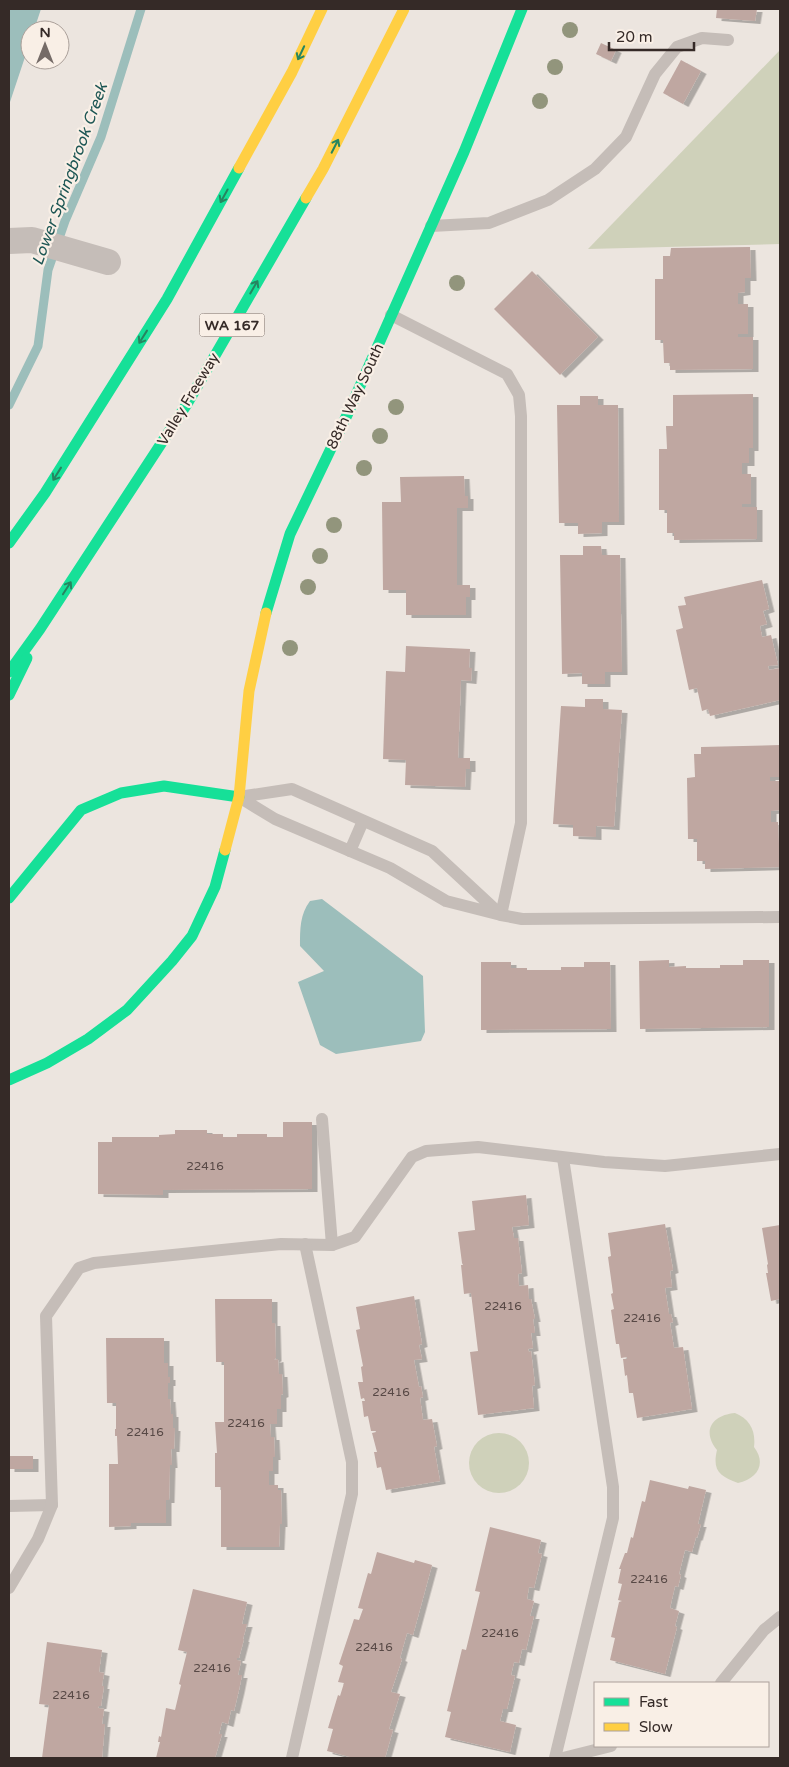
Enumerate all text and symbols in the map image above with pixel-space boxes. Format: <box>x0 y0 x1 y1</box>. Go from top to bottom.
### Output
north arrow <box>20 20 70 70</box>
scale bar <box>609 20 694 52</box>
text: N <box>39 24 51 41</box>
text: 20 m <box>616 28 653 46</box>
one-way arrow <box>296 45 306 60</box>
water label: Lower Springbrook Creek <box>28 79 113 268</box>
one-way arrow <box>330 138 340 153</box>
one-way arrow <box>219 188 229 203</box>
one-way arrow <box>250 280 260 294</box>
road number: WA 167 <box>200 314 264 336</box>
one-way arrow <box>138 329 148 343</box>
street label: 88th Way South <box>323 340 387 452</box>
street label: Valley Freeway <box>153 349 223 449</box>
one-way arrow <box>51 467 61 481</box>
one-way arrow <box>62 582 72 596</box>
house number: 22416 <box>186 1159 224 1173</box>
house number: 22416 <box>484 1299 522 1313</box>
house number: 22416 <box>623 1311 661 1325</box>
house number: 22416 <box>372 1385 410 1399</box>
house number: 22416 <box>227 1416 265 1430</box>
house number: 22416 <box>126 1425 164 1439</box>
house number: 22416 <box>630 1572 668 1586</box>
house number: 22416 <box>481 1626 519 1640</box>
house number: 22416 <box>355 1640 393 1654</box>
house number: 22416 <box>193 1661 231 1675</box>
legend <box>594 1682 769 1747</box>
house number: 22416 <box>52 1688 90 1702</box>
text: Fast <box>639 1693 669 1711</box>
text: Slow <box>639 1718 673 1736</box>

